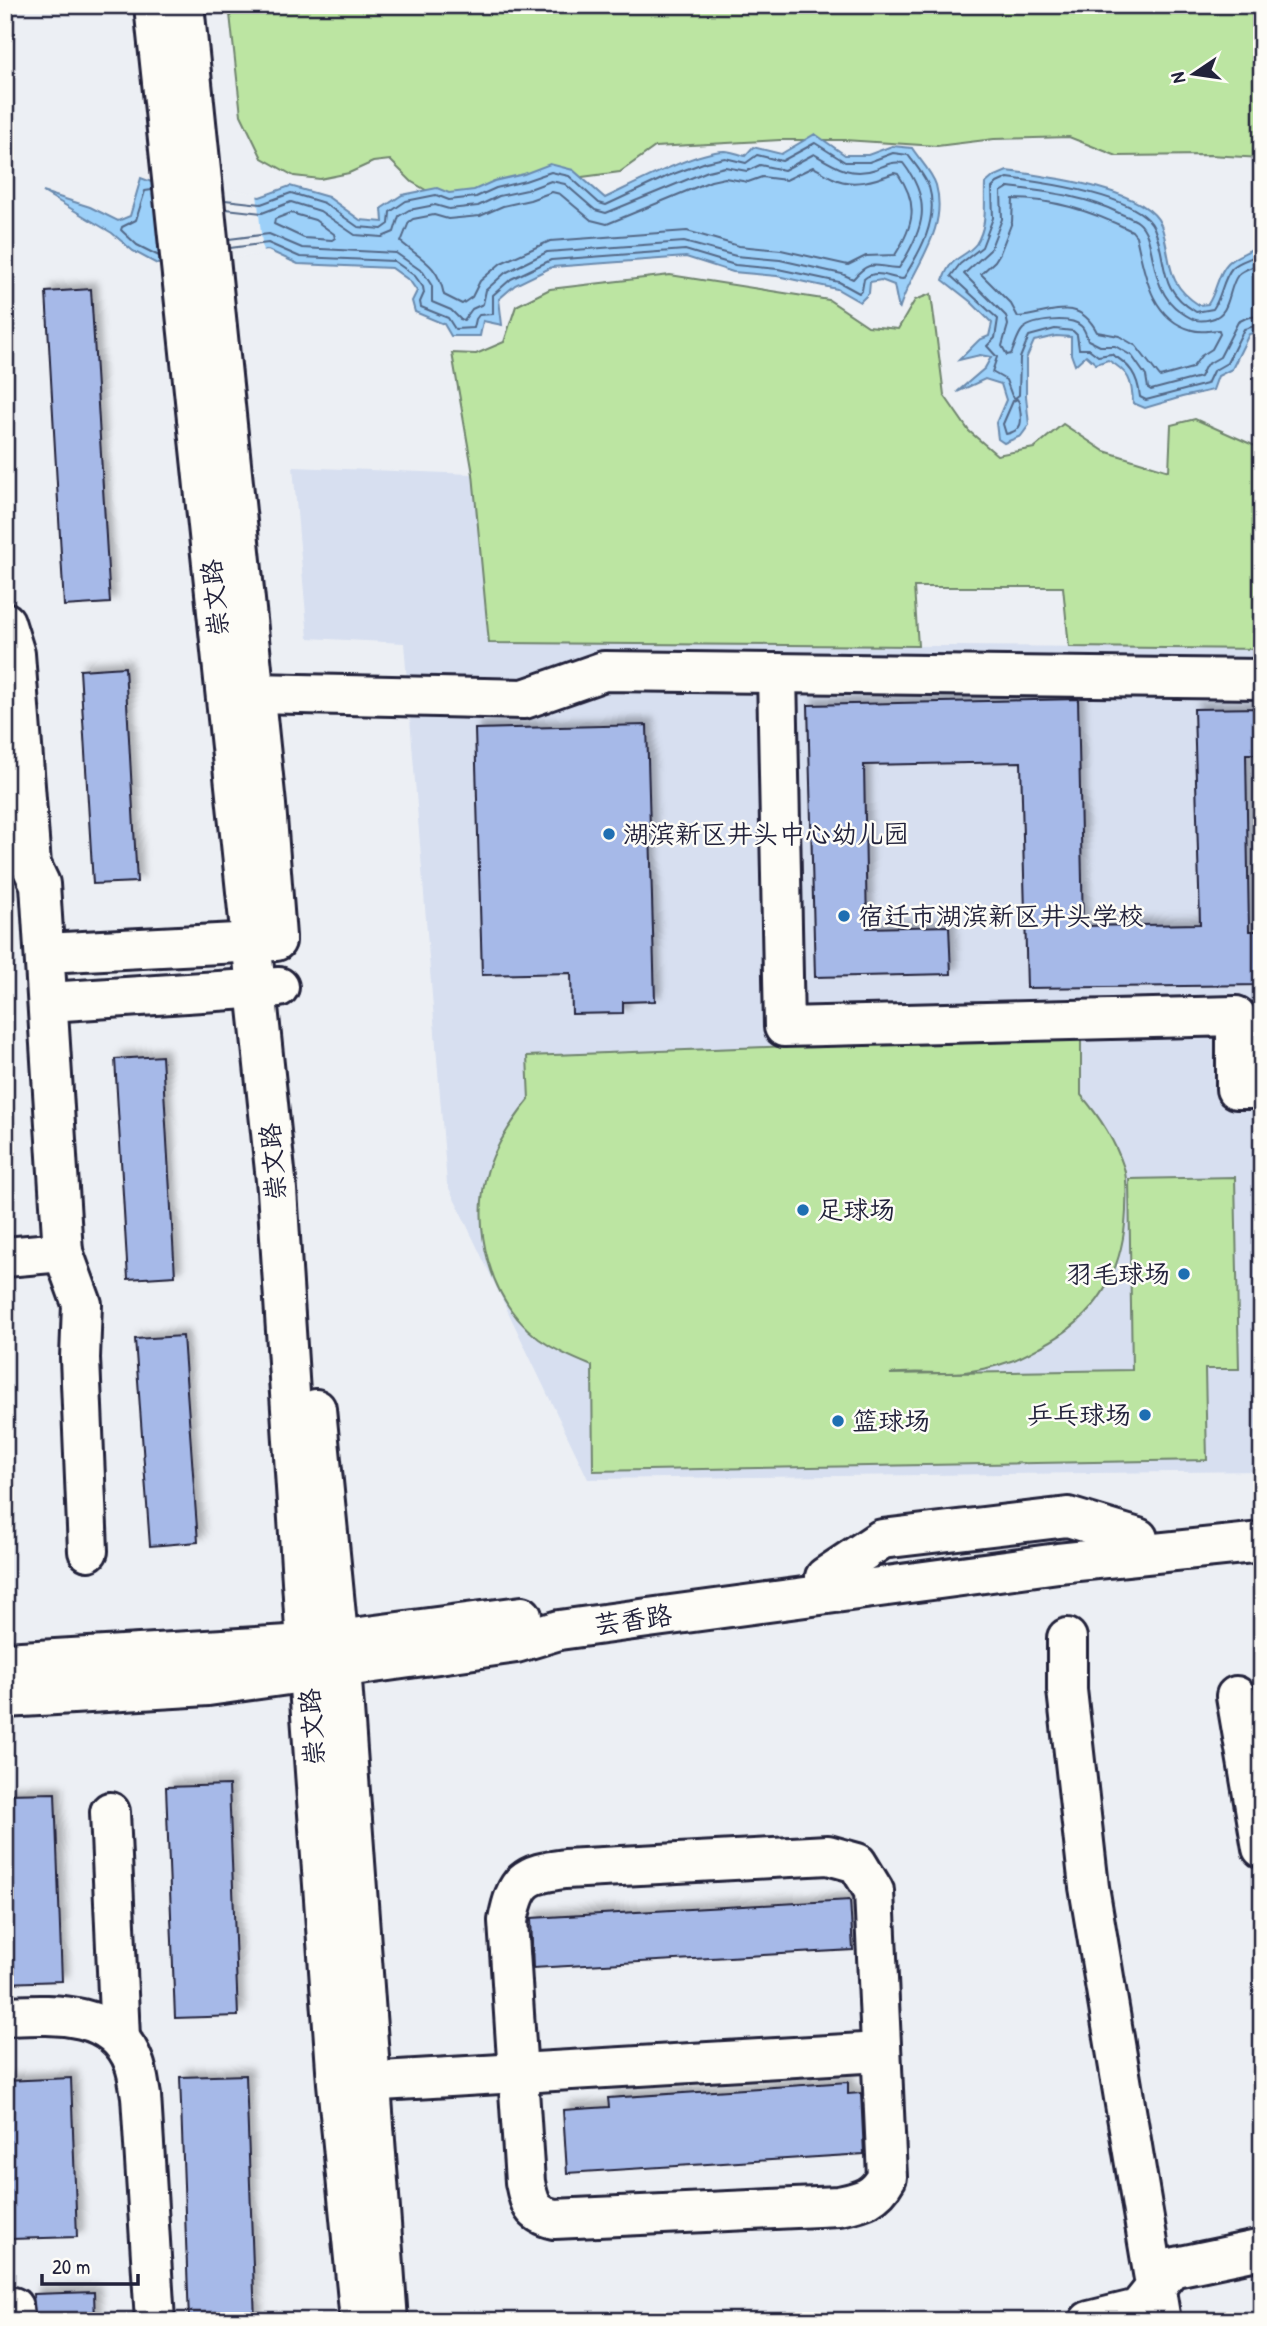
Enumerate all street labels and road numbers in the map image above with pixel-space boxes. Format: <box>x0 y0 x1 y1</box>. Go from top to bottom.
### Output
street label: 崇文路 <box>193 557 236 639</box>
street label: 崇文路 <box>252 1122 293 1202</box>
street label: 芸香路 <box>592 1597 674 1642</box>
street label: 崇文路 <box>291 1687 332 1767</box>

